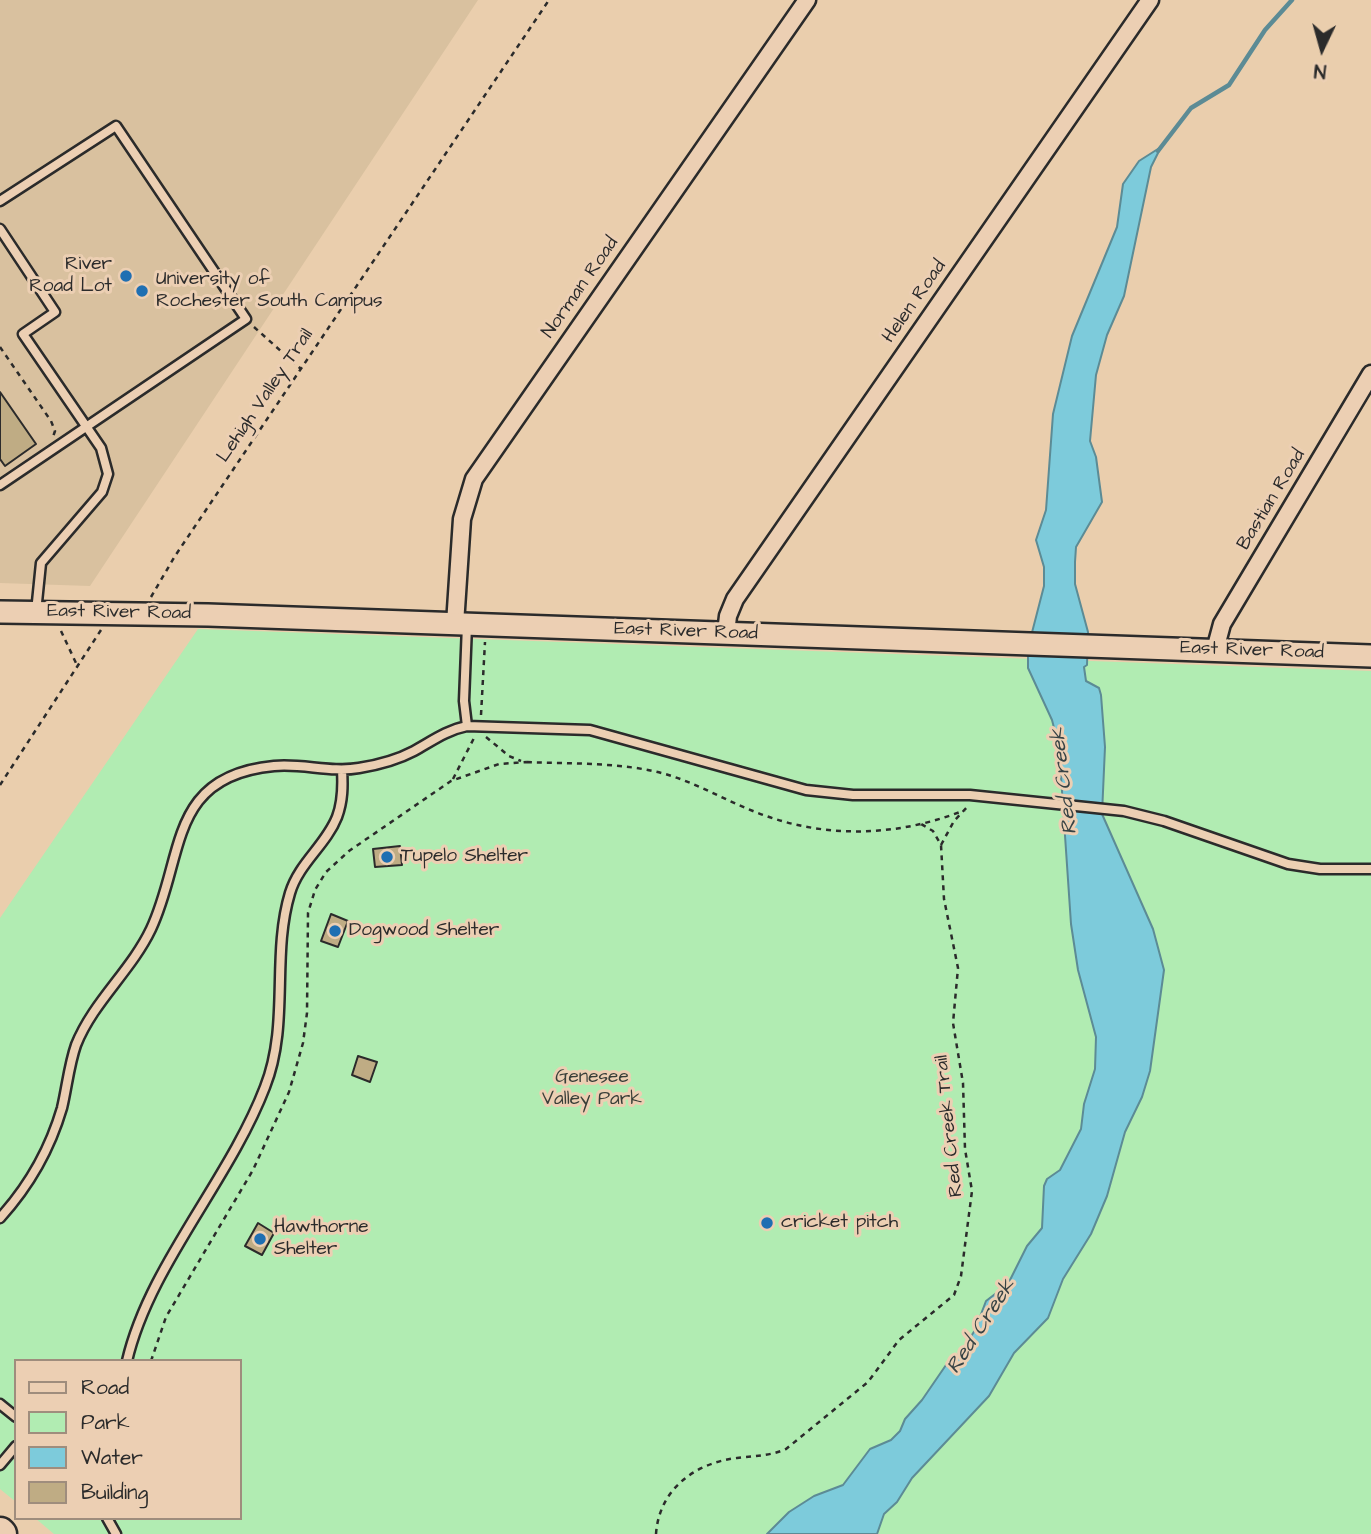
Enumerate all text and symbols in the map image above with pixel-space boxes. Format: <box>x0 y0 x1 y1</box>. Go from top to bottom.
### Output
north arrow <box>1287 14 1357 84</box>
text: N <box>1313 56 1327 84</box>
street label: Norman Road <box>538 233 624 343</box>
place label: River Road Lot <box>29 254 112 298</box>
street label: Helen Road <box>878 256 952 348</box>
marker: River Road Lot <box>118 268 134 284</box>
place label: University of Rochester South Campus <box>156 269 382 313</box>
marker: University of Rochester South Campus <box>134 283 150 299</box>
street label: Lehigh Valley Trail <box>213 325 319 467</box>
street label: Bastian Road <box>1233 445 1311 555</box>
street label: East River Road <box>47 600 191 626</box>
street label: East River Road <box>614 618 758 646</box>
street label: East River Road <box>1180 637 1324 665</box>
water label: Red Creek <box>1046 726 1084 836</box>
place label: Tupelo Shelter <box>401 846 528 868</box>
marker: Tupelo Shelter <box>379 849 395 865</box>
place label: Dogwood Shelter <box>349 920 499 942</box>
marker: Dogwood Shelter <box>327 923 343 939</box>
street label: Red Creek Trail <box>931 1054 969 1198</box>
park label: Genesee Valley Park <box>542 1067 642 1111</box>
place label: cricket pitch <box>781 1212 898 1234</box>
marker: cricket pitch <box>759 1215 775 1231</box>
place label: Hawthorne Shelter <box>274 1217 369 1261</box>
marker: Hawthorne Shelter <box>252 1231 268 1247</box>
water label: Red Creek <box>942 1275 1022 1379</box>
legend <box>14 1359 242 1520</box>
text: Road <box>81 1373 129 1402</box>
text: Park <box>81 1408 130 1437</box>
text: Water <box>81 1443 143 1472</box>
text: Building <box>81 1478 148 1507</box>

